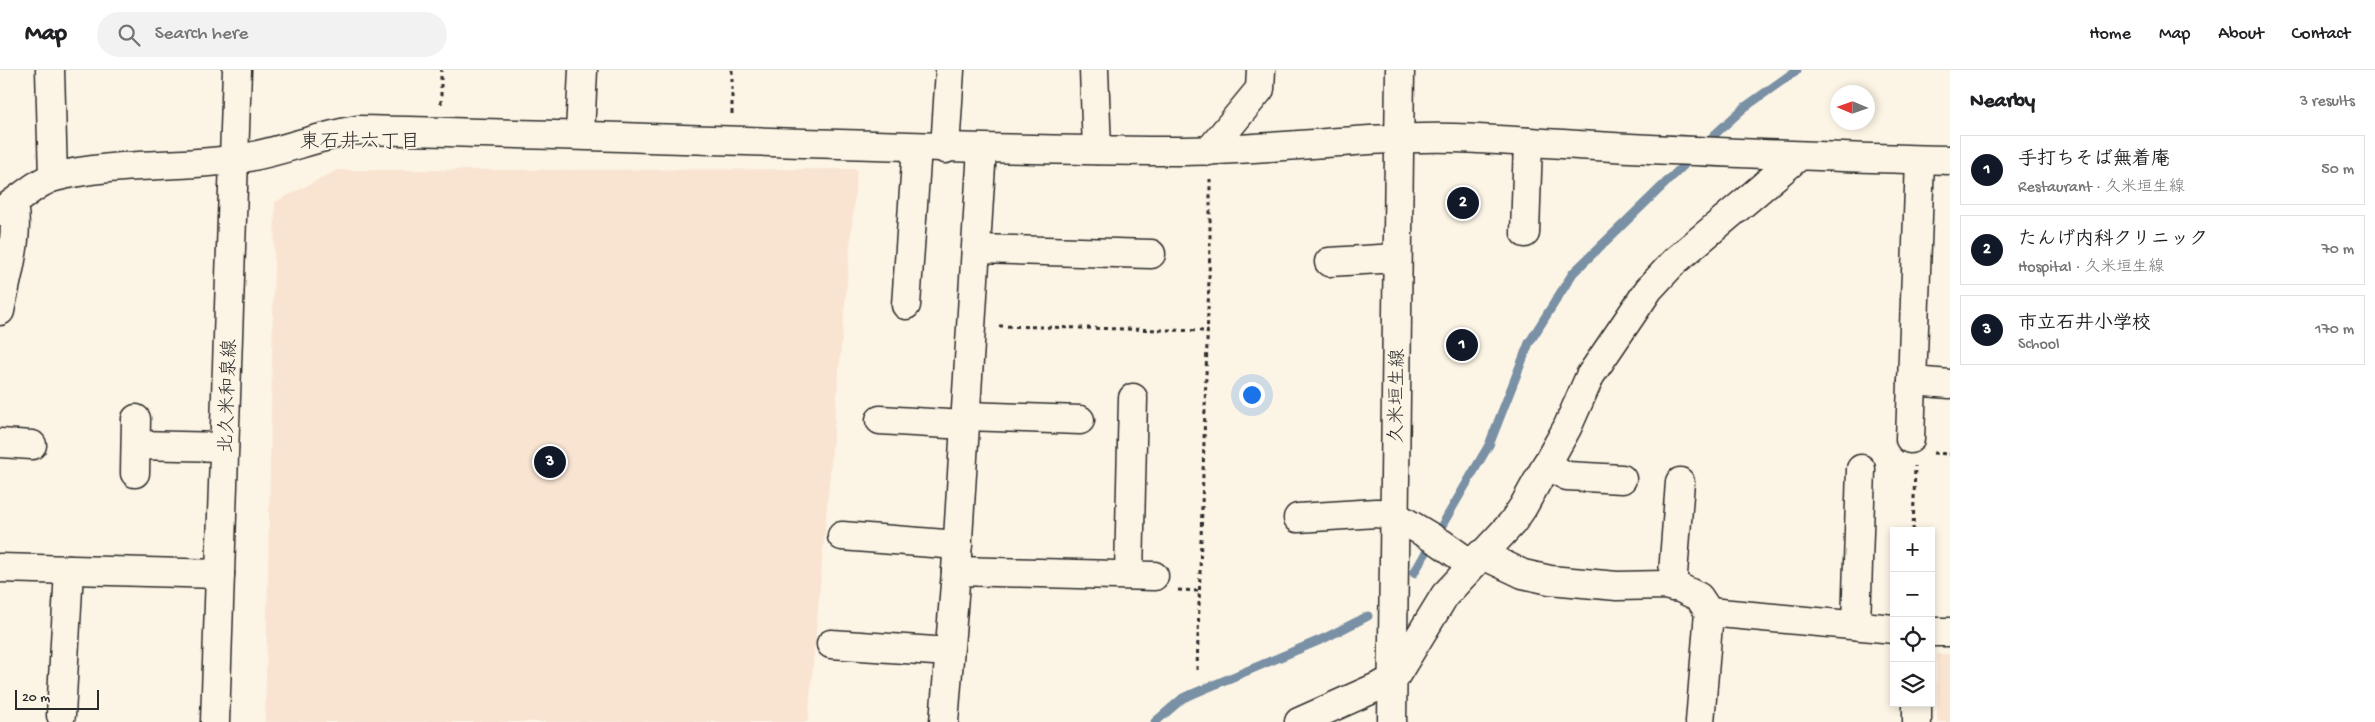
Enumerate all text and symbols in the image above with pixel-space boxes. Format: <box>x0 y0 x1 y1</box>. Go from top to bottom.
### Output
search box <box>97 12 447 57</box>
text: Map <box>25 20 67 49</box>
icon: search <box>115 21 143 49</box>
text: Search here <box>155 23 248 46</box>
text: Home <box>2089 24 2131 45</box>
text: Map <box>2159 24 2190 45</box>
text: About <box>2218 24 2264 45</box>
text: Contact <box>2292 24 2350 45</box>
north arrow <box>1830 85 1875 130</box>
text: Nearby <box>1970 90 2035 115</box>
text: 3 results <box>2300 93 2355 112</box>
district label: 東石井六丁目 <box>300 130 420 155</box>
text: 手打ちそば無着庵 <box>2018 149 2170 172</box>
text: 1 <box>1984 161 1990 180</box>
text: 50 m <box>2321 161 2354 180</box>
text: Restaurant · 久米垣生線 <box>2018 179 2185 198</box>
pin: 2 <box>1447 184 1479 222</box>
text: たんげ内科クリニック <box>2018 229 2208 252</box>
text: 2 <box>1983 241 1991 260</box>
text: 70 m <box>2321 241 2354 260</box>
text: Hospital · 久米垣生線 <box>2018 259 2164 278</box>
text: 市立石井小学校 <box>2018 313 2151 336</box>
text: 3 <box>1983 321 1991 340</box>
text: 170 m <box>2315 321 2354 340</box>
pin: 1 <box>1446 326 1478 364</box>
text: School <box>2018 336 2060 355</box>
street label: 北久米和泉線 <box>215 339 243 453</box>
street label: 久米垣生線 <box>1385 348 1411 444</box>
your location <box>1239 382 1265 408</box>
pin: 3 <box>534 443 566 481</box>
map controls <box>1890 527 1935 707</box>
button: + <box>1890 527 1935 572</box>
button: − <box>1890 572 1935 617</box>
button: locate <box>1890 617 1935 662</box>
button: layers <box>1890 662 1935 707</box>
scale bar <box>15 687 99 710</box>
text: 20 m <box>22 690 50 707</box>

